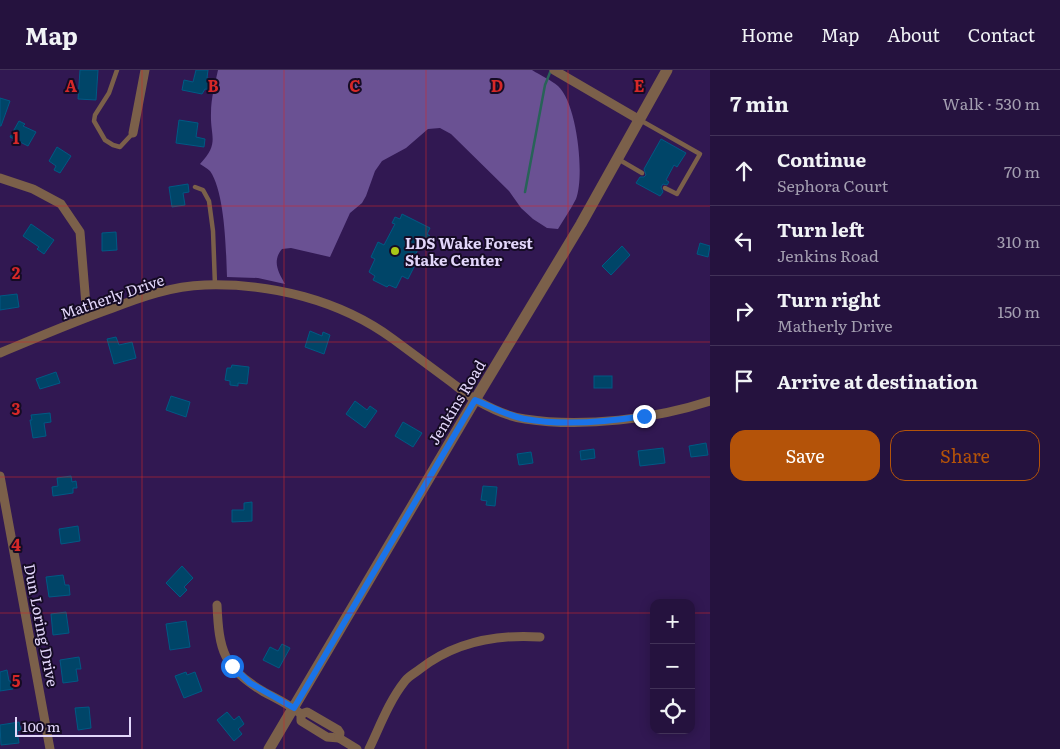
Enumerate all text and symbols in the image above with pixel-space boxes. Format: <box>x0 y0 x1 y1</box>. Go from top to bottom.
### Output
text: Map <box>25 17 78 52</box>
text: Home <box>741 21 793 48</box>
text: Map <box>821 21 859 48</box>
text: About <box>887 21 940 48</box>
text: Contact <box>968 21 1035 48</box>
text: A <box>65 73 77 97</box>
text: B <box>207 73 219 97</box>
text: C <box>349 73 361 97</box>
text: D <box>491 73 503 97</box>
text: E <box>634 73 645 97</box>
text: 7 min <box>730 87 789 118</box>
text: Walk · 530 m <box>943 91 1040 115</box>
text: 1 <box>13 125 20 149</box>
text: Continue <box>777 145 866 173</box>
icon: ahead <box>730 157 758 185</box>
text: 70 m <box>1004 159 1040 183</box>
text: Sephora Court <box>777 173 888 197</box>
text: Turn left <box>777 215 864 243</box>
icon: left <box>730 227 758 255</box>
text: 310 m <box>997 229 1040 253</box>
place label: LDS Wake Forest Stake Center <box>405 231 533 271</box>
text: Jenkins Road <box>777 243 879 267</box>
marker: LDS Wake Forest Stake Center <box>389 245 401 257</box>
text: 2 <box>12 260 21 284</box>
street label: Matherly Drive <box>57 267 167 325</box>
text: Turn right <box>777 285 881 313</box>
icon: right <box>730 297 758 325</box>
text: 150 m <box>997 299 1040 323</box>
text: Matherly Drive <box>777 313 893 337</box>
street label: Jenkins Road <box>422 355 490 449</box>
icon: arrive <box>730 367 758 395</box>
text: Arrive at destination <box>777 367 978 395</box>
text: 3 <box>12 396 21 420</box>
route end <box>633 405 656 428</box>
button: Save <box>730 430 880 481</box>
button: Share <box>890 430 1040 481</box>
text: 4 <box>11 532 21 556</box>
street label: Dun Loring Drive <box>19 562 65 689</box>
map controls <box>650 599 695 734</box>
button: + <box>650 599 695 644</box>
button: − <box>650 644 695 689</box>
route start <box>221 655 244 678</box>
text: 5 <box>12 668 21 692</box>
button: locate <box>650 689 695 734</box>
scale bar <box>15 714 131 737</box>
text: 100 m <box>22 716 60 736</box>

